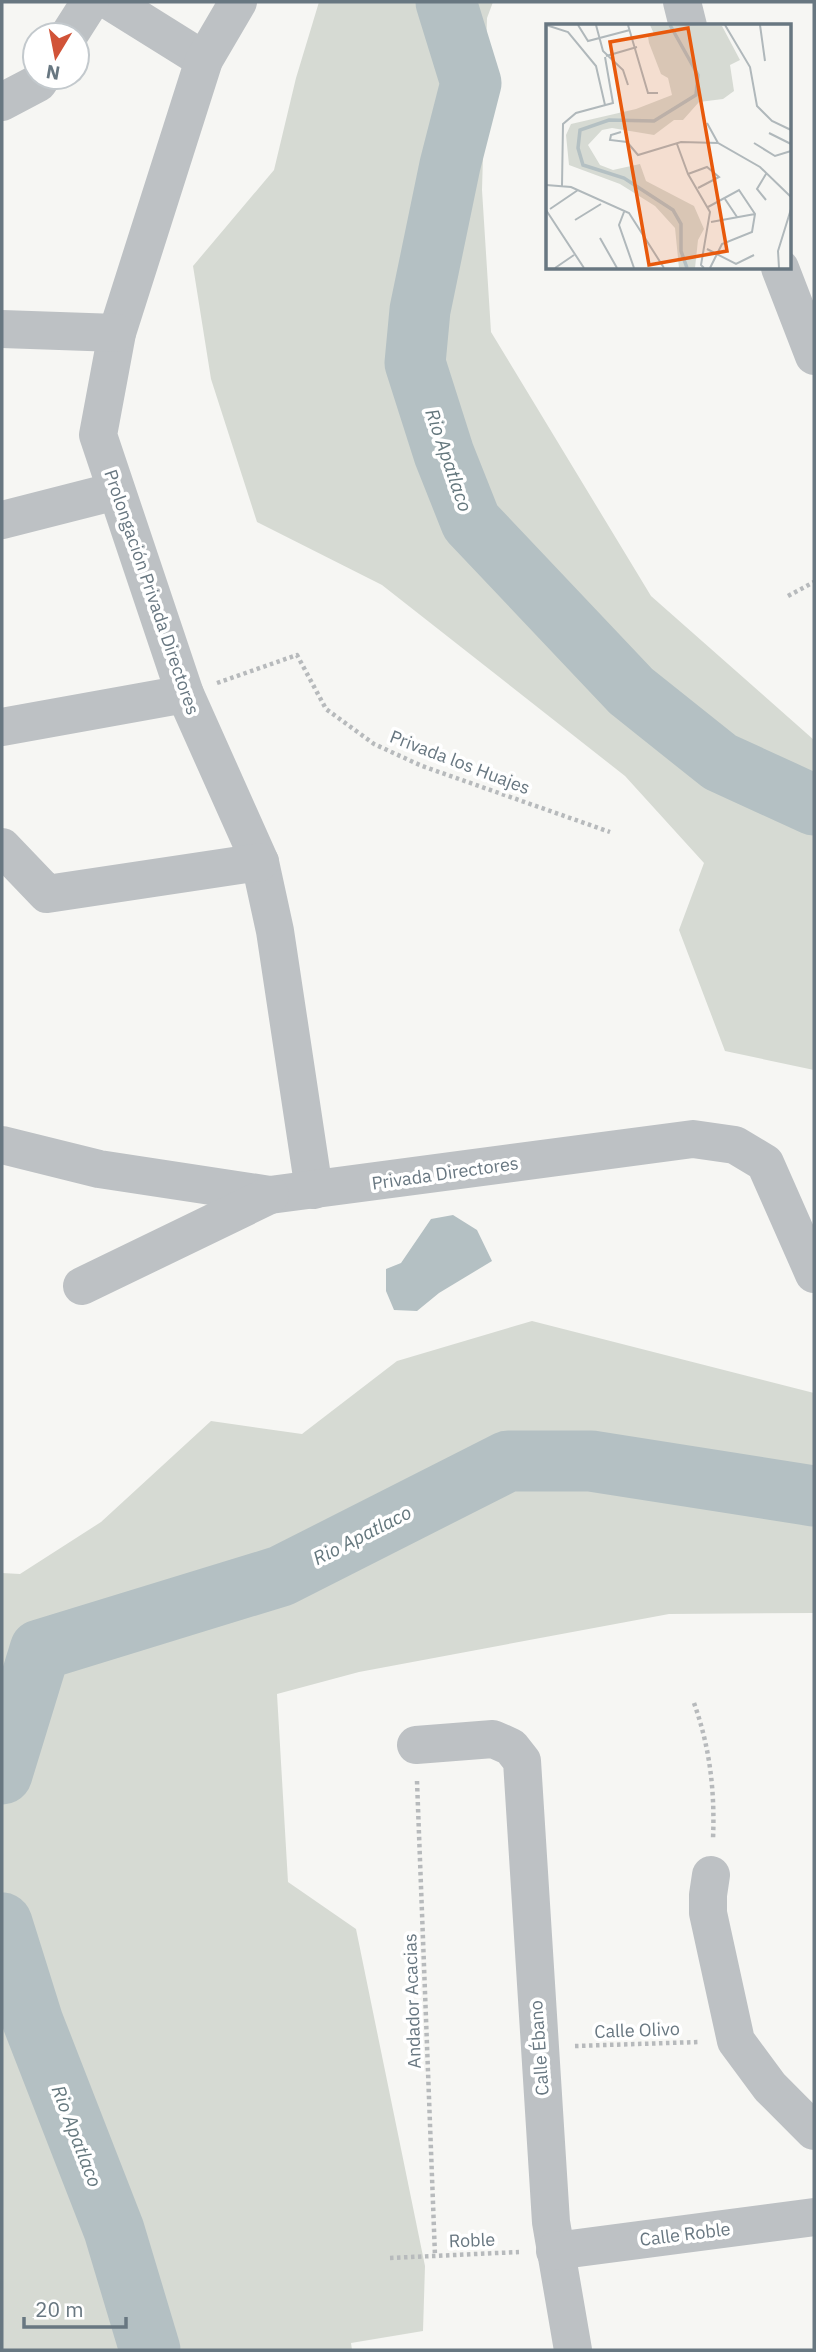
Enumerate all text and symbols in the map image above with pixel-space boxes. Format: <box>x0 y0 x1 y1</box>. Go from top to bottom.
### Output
north arrow <box>21 21 91 91</box>
inset map <box>546 24 792 270</box>
text: N <box>44 60 62 86</box>
water label: Rio Apatlaco <box>420 405 478 515</box>
street label: Prolongación Privada Directores <box>99 466 205 718</box>
street label: Privada los Huajes <box>387 725 533 799</box>
street label: Privada Directores <box>370 1151 520 1195</box>
water label: Rio Apatlaco <box>309 1500 415 1570</box>
street label: Andador Acacias <box>398 1933 426 2069</box>
street label: Calle Ébano <box>524 2000 554 2096</box>
street label: Calle Olivo <box>594 2017 680 2043</box>
water label: Rio Apatlaco <box>47 2082 107 2190</box>
street label: Calle Roble <box>638 2217 732 2251</box>
street label: Roble <box>448 2228 496 2252</box>
scale bar <box>24 2286 126 2330</box>
text: 20 m <box>35 2295 84 2323</box>

